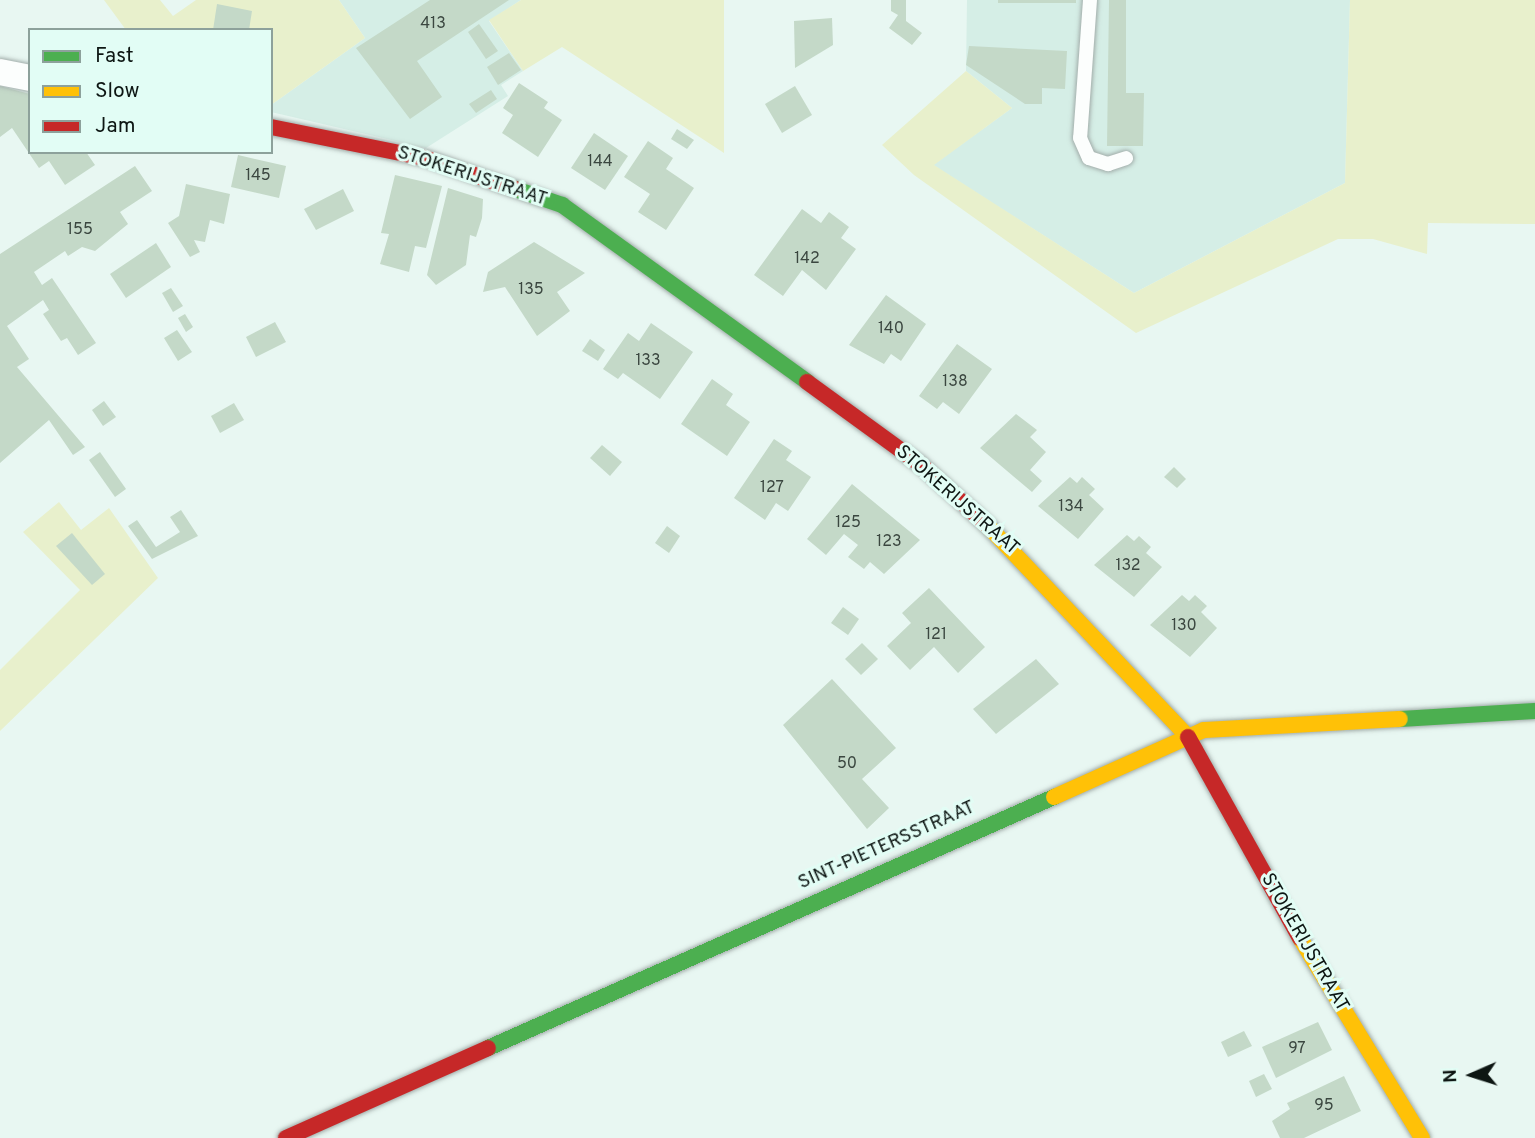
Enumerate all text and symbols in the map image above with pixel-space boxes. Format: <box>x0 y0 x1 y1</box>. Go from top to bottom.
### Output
house number: 413 <box>420 14 446 34</box>
legend <box>28 28 273 154</box>
text: Fast <box>95 43 134 70</box>
text: Slow <box>95 78 140 105</box>
text: Jam <box>95 113 136 140</box>
street label: STOKERIJSTRAAT <box>394 142 550 212</box>
house number: 144 <box>587 152 613 172</box>
house number: 145 <box>245 166 271 186</box>
house number: 155 <box>67 220 93 240</box>
house number: 142 <box>794 249 820 269</box>
house number: 135 <box>518 280 544 300</box>
house number: 140 <box>878 319 904 339</box>
house number: 133 <box>635 351 661 371</box>
house number: 138 <box>942 372 968 392</box>
street label: STOKERIJSTRAAT <box>891 441 1023 561</box>
house number: 127 <box>760 478 784 498</box>
house number: 134 <box>1058 497 1084 517</box>
house number: 125 <box>835 513 861 533</box>
house number: 123 <box>876 532 902 552</box>
house number: 132 <box>1115 556 1141 576</box>
house number: 130 <box>1171 616 1197 636</box>
house number: 121 <box>925 625 947 645</box>
house number: 50 <box>837 754 857 774</box>
street label: SINT-PIETERSSTRAAT <box>795 797 979 895</box>
street label: STOKERIJSTRAAT <box>1255 870 1353 1016</box>
house number: 97 <box>1288 1039 1306 1059</box>
north arrow <box>1437 1040 1507 1110</box>
text: N <box>1439 1069 1463 1084</box>
house number: 95 <box>1314 1096 1334 1116</box>

